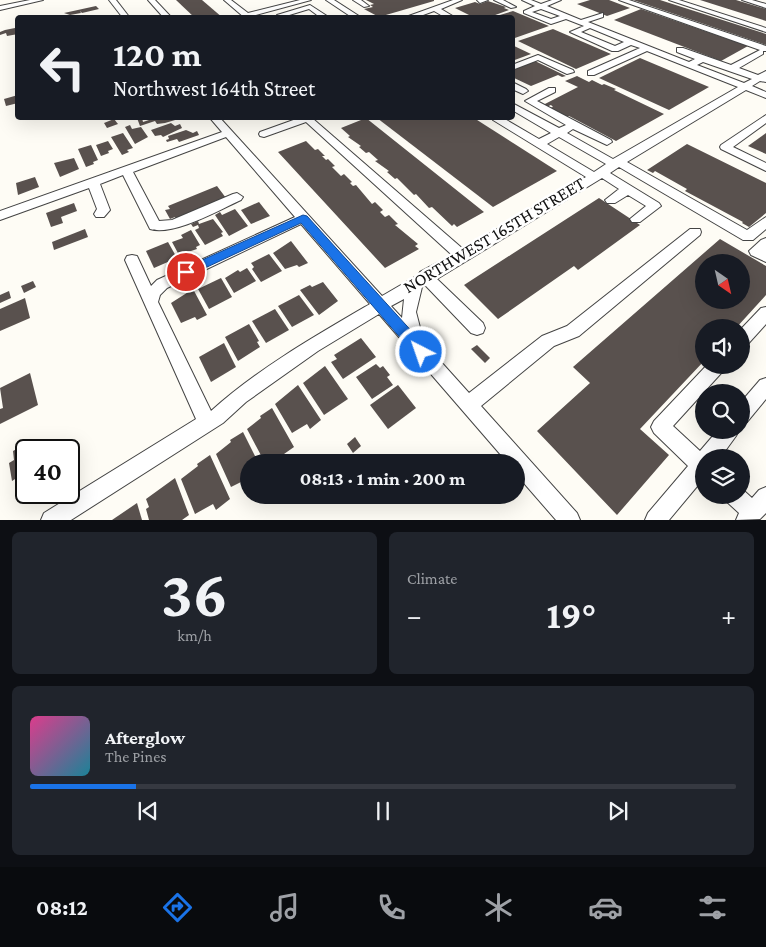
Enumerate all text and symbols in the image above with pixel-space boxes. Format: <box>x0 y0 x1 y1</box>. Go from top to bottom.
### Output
icon: left <box>30 35 95 100</box>
text: 120 m <box>113 35 202 74</box>
text: Northwest 164th Street <box>113 76 315 101</box>
street label: NORTHWEST 165TH STREET <box>400 173 589 297</box>
pin <box>165 251 207 293</box>
north arrow <box>695 254 750 309</box>
map controls <box>695 254 750 504</box>
icon: arrive <box>172 258 200 286</box>
button: sound <box>695 319 750 374</box>
position arrow <box>394 325 446 377</box>
button: search <box>695 384 750 439</box>
speed limit sign: 40 <box>15 439 80 504</box>
button: layers <box>695 449 750 504</box>
text: 08:13 · 1 min · 200 m <box>300 468 465 489</box>
text: 36 <box>161 558 228 630</box>
text: Climate <box>407 570 457 587</box>
text: 19° <box>547 594 596 636</box>
text: − <box>407 600 422 631</box>
text: + <box>721 600 736 631</box>
text: km/h <box>177 627 212 644</box>
text: Afterglow <box>105 727 185 748</box>
text: The Pines <box>105 748 166 765</box>
icon: previous <box>134 797 162 825</box>
icon: pause <box>369 797 397 825</box>
icon: next <box>604 797 632 825</box>
icon: directions <box>160 890 195 925</box>
icon: music <box>267 890 302 925</box>
icon: phone <box>374 890 409 925</box>
icon: climate <box>481 890 516 925</box>
icon: car <box>588 890 623 925</box>
icon: filters <box>695 890 730 925</box>
text: 08:12 <box>36 895 88 920</box>

